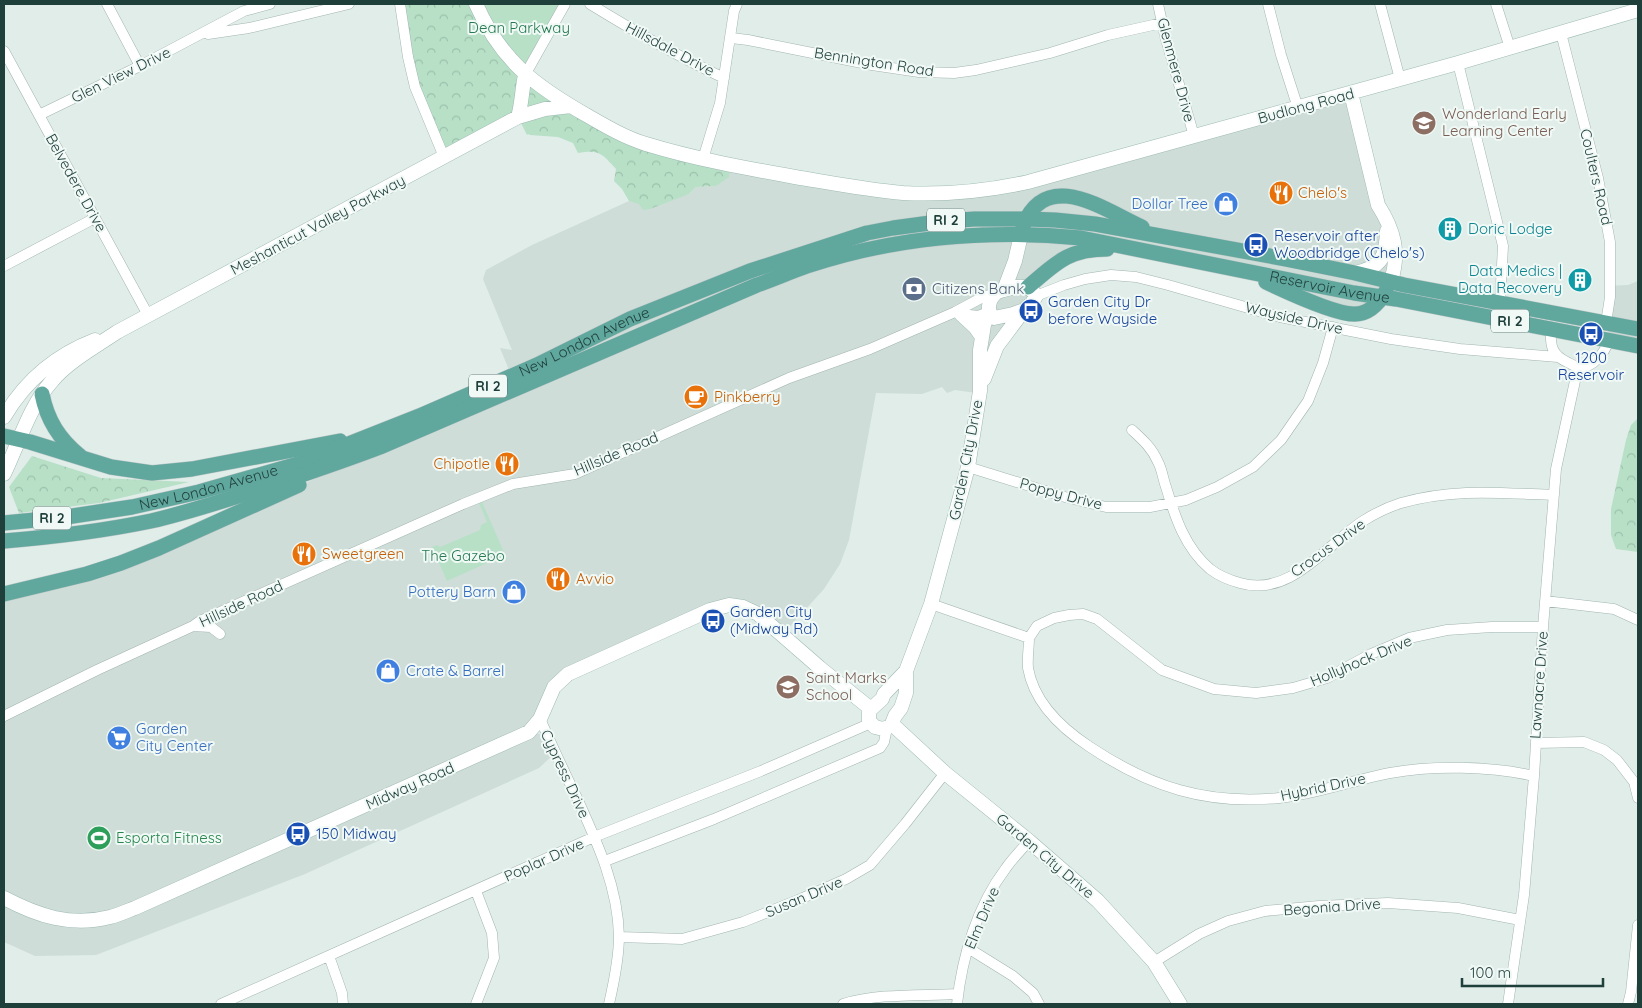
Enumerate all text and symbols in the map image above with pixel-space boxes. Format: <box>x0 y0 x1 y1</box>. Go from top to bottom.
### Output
street label: Glenmere Drive <box>1153 16 1200 124</box>
street label: Hillsdale Drive <box>622 17 718 80</box>
park label: Dean Parkway <box>468 18 570 37</box>
street label: Glen View Drive <box>68 42 174 107</box>
street label: Bennington Road <box>813 43 935 80</box>
street label: Budlong Road <box>1256 84 1356 128</box>
place label: Wonderland Early Learning Center <box>1442 104 1567 140</box>
school or university icon: Wonderland Early Learning Center <box>1411 110 1437 136</box>
street label: Coulters Road <box>1576 127 1617 227</box>
street label: Belvedere Drive <box>42 130 111 235</box>
street label: Meshanticut Valley Parkway <box>227 170 408 279</box>
restaurant icon: Chelo's <box>1268 180 1294 206</box>
place label: Chelo's <box>1298 183 1347 202</box>
shop icon: Dollar Tree <box>1213 191 1239 217</box>
place label: Dollar Tree <box>1132 194 1208 213</box>
road number: RI 2 <box>927 208 965 232</box>
building icon: Doric Lodge <box>1437 216 1463 242</box>
place label: Doric Lodge <box>1468 219 1552 238</box>
place label: Reservoir after Woodbridge (Chelo's) <box>1274 226 1425 262</box>
bus stop icon: Reservoir after Woodbridge (Chelo's) <box>1243 232 1269 258</box>
place label: Data Medics | Data Recovery <box>1458 261 1562 297</box>
street label: Reservoir Avenue <box>1268 266 1391 307</box>
building icon: Data Medics | Data Recovery <box>1567 267 1593 293</box>
bank icon: Citizens Bank <box>901 276 927 302</box>
place label: Citizens Bank <box>932 279 1024 298</box>
place label: Garden City Dr before Wayside <box>1048 292 1157 328</box>
street label: Wayside Drive <box>1243 297 1345 338</box>
bus stop icon: Garden City Dr before Wayside <box>1018 298 1044 324</box>
street label: New London Avenue <box>516 302 652 381</box>
road number: RI 2 <box>1491 310 1529 332</box>
bus stop icon: 1200 Reservoir <box>1578 321 1604 347</box>
place label: 1200 Reservoir <box>1558 348 1624 384</box>
road number: RI 2 <box>469 374 507 398</box>
cafe icon: Pinkberry <box>683 384 709 410</box>
place label: Pinkberry <box>714 387 780 406</box>
street label: Garden City Drive <box>945 398 987 522</box>
street label: Hillside Road <box>571 427 661 480</box>
restaurant icon: Chipotle <box>494 451 520 477</box>
place label: Chipotle <box>433 454 490 473</box>
street label: New London Avenue <box>137 460 280 514</box>
street label: Poppy Drive <box>1018 473 1105 514</box>
road number: RI 2 <box>33 506 71 530</box>
street label: Crocus Drive <box>1287 514 1369 581</box>
restaurant icon: Sweetgreen <box>291 541 317 567</box>
place label: Sweetgreen <box>322 544 404 563</box>
park label: The Gazebo <box>421 546 505 565</box>
restaurant icon: Avvio <box>545 566 571 592</box>
place label: Avvio <box>576 569 614 588</box>
street label: Hillside Road <box>196 576 286 631</box>
shop icon: Pottery Barn <box>501 579 527 605</box>
place label: Pottery Barn <box>408 582 496 601</box>
place label: Garden City (Midway Rd) <box>730 602 818 638</box>
bus stop icon: Garden City (Midway Rd) <box>700 608 726 634</box>
street label: Lawnacre Drive <box>1525 630 1552 739</box>
street label: Hollyhock Drive <box>1307 631 1415 691</box>
shop icon: Crate & Barrel <box>375 658 401 684</box>
place label: Crate & Barrel <box>406 661 504 680</box>
place label: Saint Marks School <box>806 668 887 704</box>
school or university icon: Saint Marks School <box>775 674 801 700</box>
place label: Garden City Center <box>136 719 213 755</box>
supermarket icon: Garden City Center <box>106 725 132 751</box>
street label: Cypress Drive <box>537 726 594 821</box>
street label: Midway Road <box>363 758 457 814</box>
street label: Hybrid Drive <box>1279 768 1367 805</box>
street label: Garden City Drive <box>992 809 1098 902</box>
bus stop icon: 150 Midway <box>285 821 311 847</box>
place label: 150 Midway <box>316 824 396 843</box>
sports icon: Esporta Fitness <box>86 825 112 851</box>
place label: Esporta Fitness <box>116 828 222 847</box>
street label: Poplar Drive <box>501 833 587 886</box>
street label: Susan Drive <box>762 872 845 921</box>
street label: Elm Drive <box>960 884 1003 952</box>
street label: Begonia Drive <box>1283 894 1381 919</box>
scale bar <box>1462 956 1603 988</box>
text: 100 m <box>1470 963 1511 982</box>

